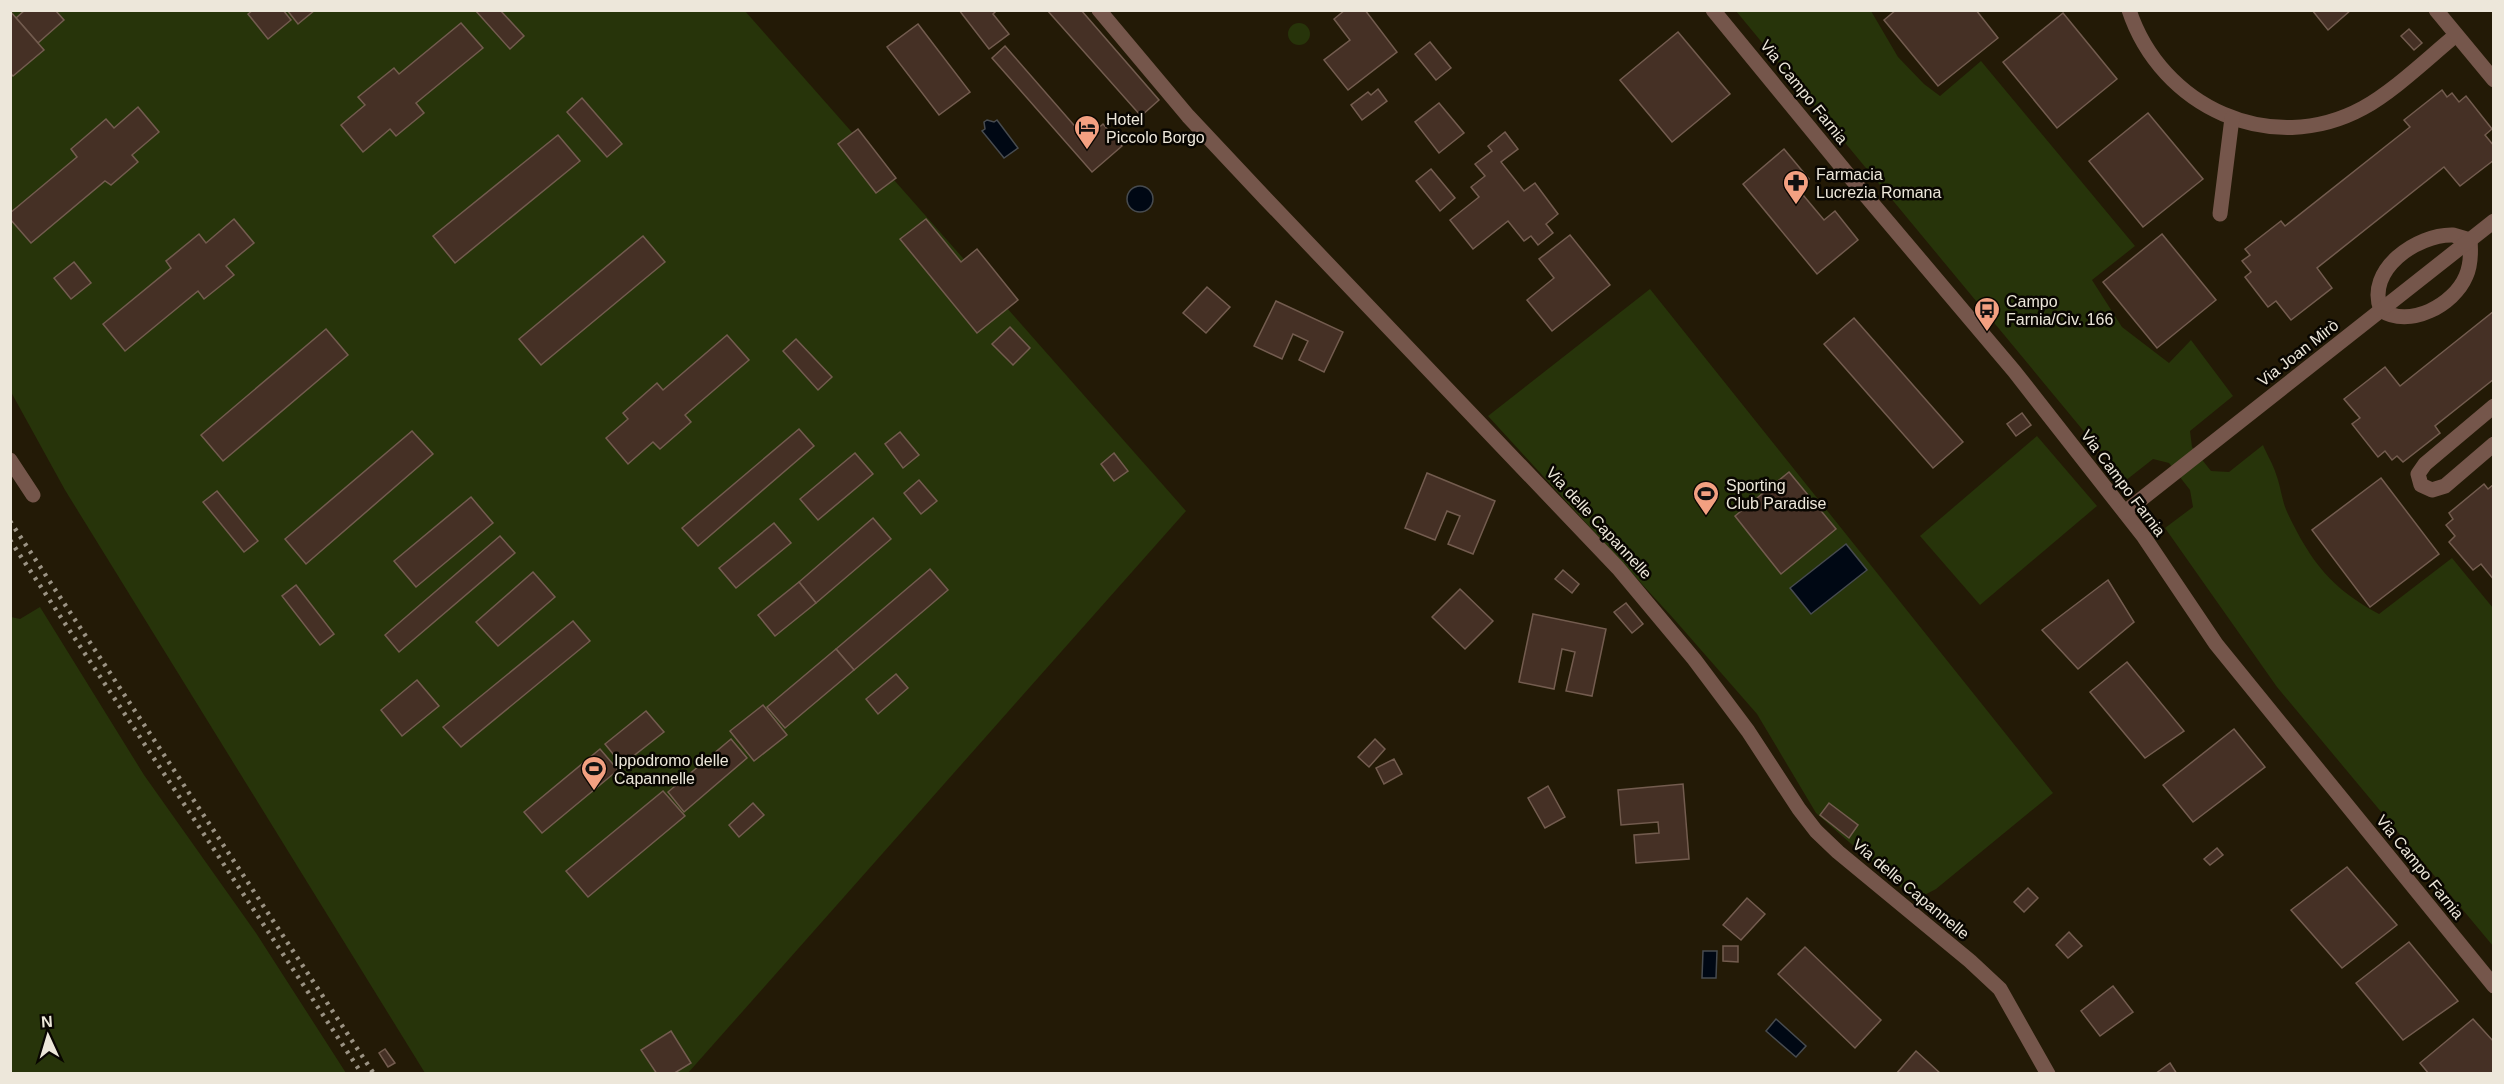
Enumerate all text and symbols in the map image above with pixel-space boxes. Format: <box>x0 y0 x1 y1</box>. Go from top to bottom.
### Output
street label: Via Campo Farnia <box>1757 37 1851 147</box>
place label: Hotel Piccolo Borgo <box>1106 111 1205 146</box>
hotel icon: Hotel Piccolo Borgo <box>1072 113 1102 151</box>
place label: Farmacia Lucrezia Romana <box>1816 166 1942 201</box>
pharmacy icon: Farmacia Lucrezia Romana <box>1781 168 1811 206</box>
place label: Campo Farnia/Civ. 166 <box>2006 293 2113 328</box>
bus stop icon: Campo Farnia/Civ. 166 <box>1972 295 2002 333</box>
street label: Via Joan Mirò <box>2254 316 2342 390</box>
street label: Via Campo Farnia <box>2077 427 2169 540</box>
street label: Via delle Capannelle <box>1543 464 1655 582</box>
place label: Sporting Club Paradise <box>1726 477 1827 512</box>
sports icon: Sporting Club Paradise <box>1691 479 1721 517</box>
place label: Ippodromo delle Capannelle <box>614 752 729 787</box>
sports icon: Ippodromo delle Capannelle <box>579 754 609 792</box>
street label: Via Campo Farnia <box>2373 812 2467 922</box>
street label: Via delle Capannelle <box>1849 835 1973 943</box>
north arrow <box>18 1006 78 1066</box>
text: N <box>41 1013 53 1030</box>

